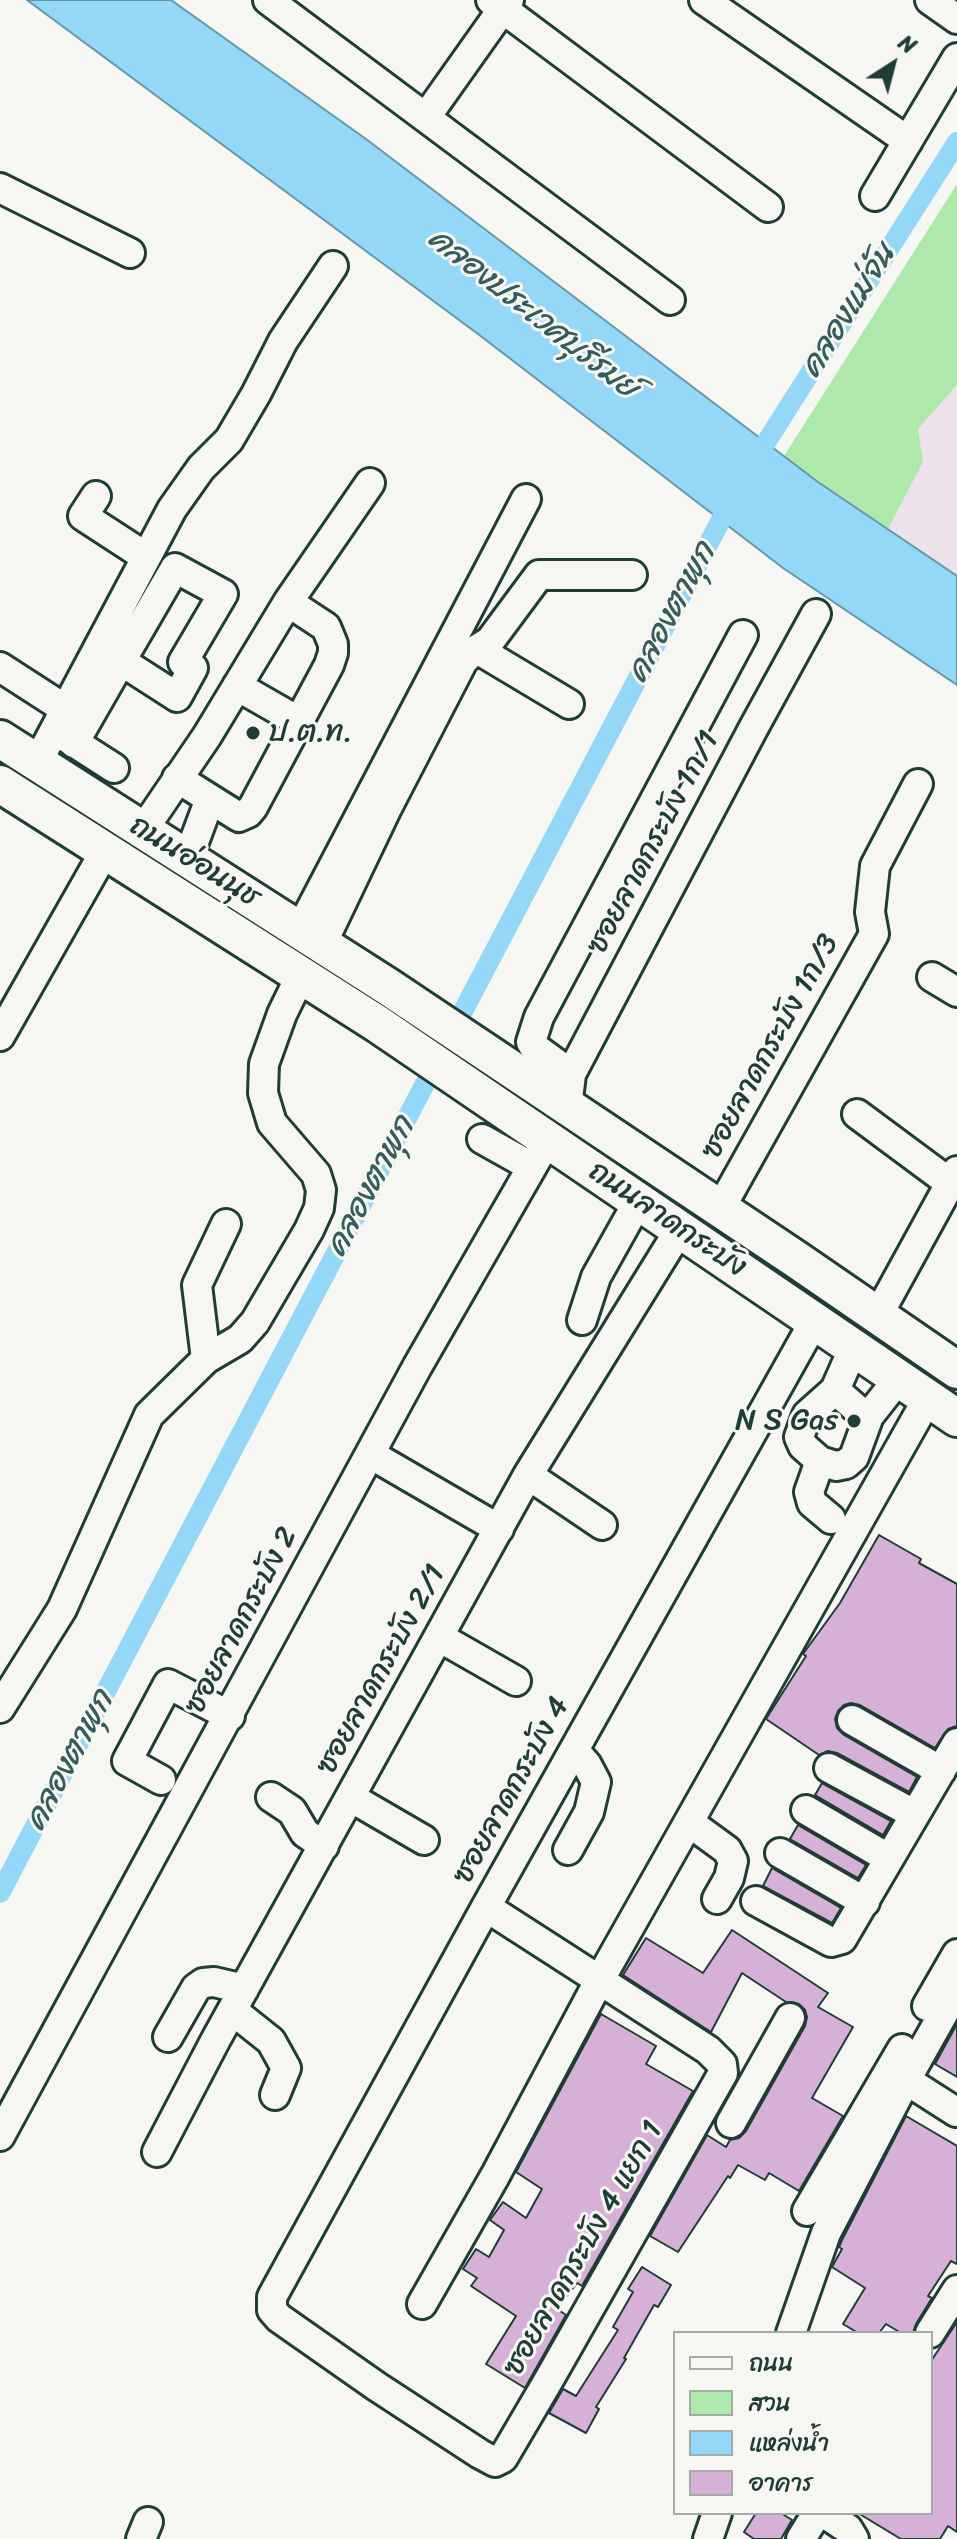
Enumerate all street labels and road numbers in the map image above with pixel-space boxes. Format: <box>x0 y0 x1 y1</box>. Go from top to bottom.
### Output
street label: ซอยลาดกระบัง 1ก/1 <box>580 725 728 961</box>
street label: ถนนอ่อนนุช <box>123 808 265 916</box>
street label: ซอยลาดกระบัง 1ก/3 <box>694 928 848 1166</box>
street label: ถนนลาดกระบัง <box>581 1154 753 1286</box>
street label: ซอยลาดกระบัง 2 <box>178 1521 306 1721</box>
street label: ซอยลาดกระบัง 2/1 <box>309 1559 455 1781</box>
street label: ซอยลาดกระบัง 4 <box>446 1691 578 1891</box>
street label: ซอยลาดกระบัง 4 แยก 1 <box>496 2115 672 2383</box>

